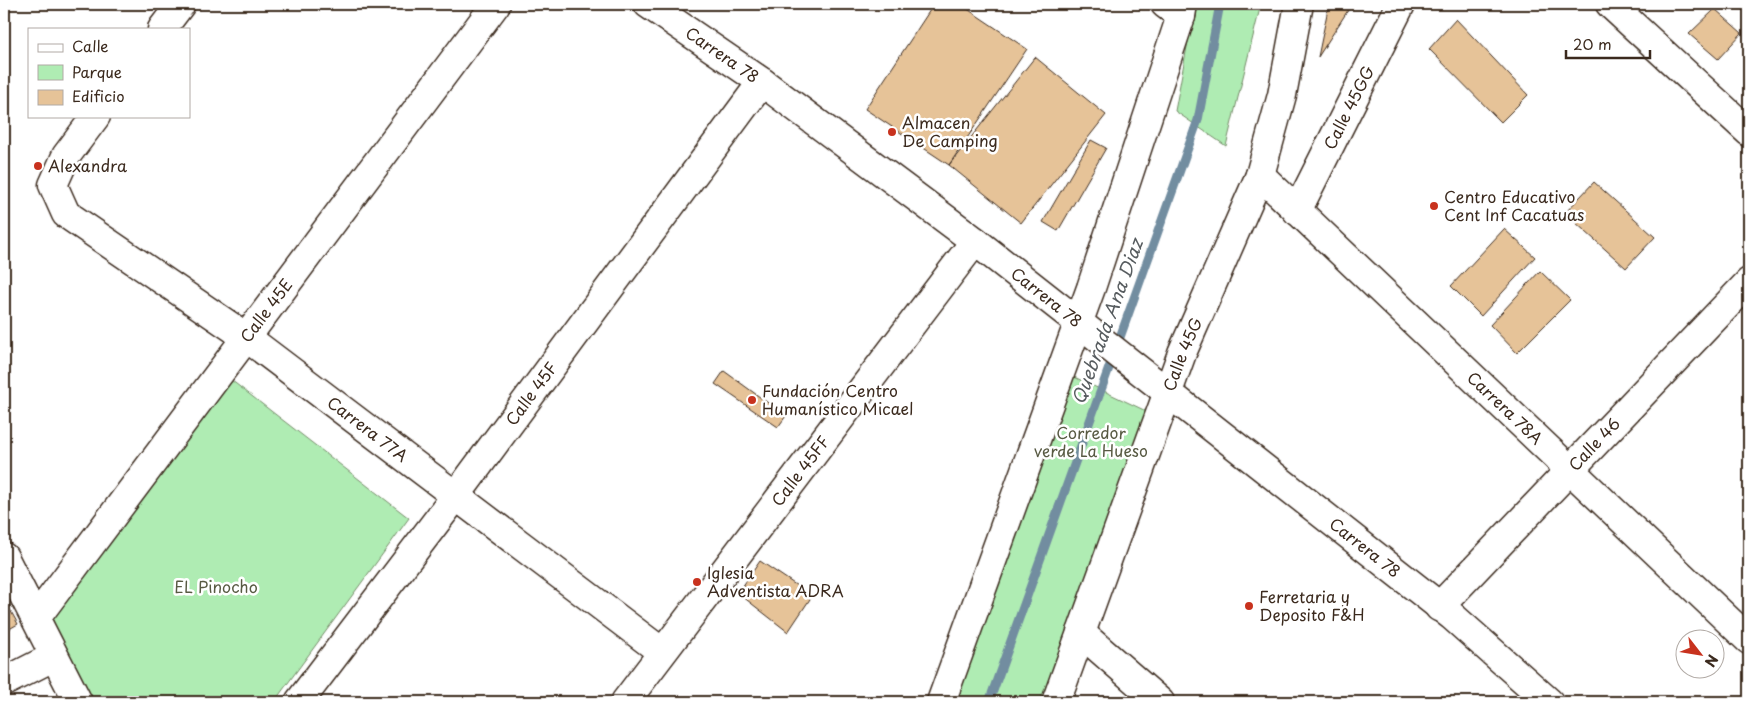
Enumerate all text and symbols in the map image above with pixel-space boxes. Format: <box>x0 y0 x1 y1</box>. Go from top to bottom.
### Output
street label: Carrera 78 <box>681 20 765 88</box>
legend <box>28 28 190 118</box>
scale bar <box>1566 28 1649 60</box>
text: 20 m <box>1573 32 1612 55</box>
text: Calle <box>72 34 109 57</box>
text: Parque <box>72 60 122 83</box>
street label: Calle 45GG <box>1317 61 1379 153</box>
text: Edificio <box>72 84 125 107</box>
place label: Almacen De Camping <box>902 110 998 152</box>
marker: Almacen De Camping <box>886 126 898 138</box>
place label: Alexandra <box>48 153 127 177</box>
marker: Alexandra <box>32 160 44 172</box>
place label: Centro Educativo Cent Inf Cacatuas <box>1444 184 1584 226</box>
marker: Centro Educativo Cent Inf Cacatuas <box>1428 200 1440 212</box>
water label: Quebrada Ana Diaz <box>1064 233 1150 408</box>
street label: Carrera 78 <box>1006 261 1088 332</box>
street label: Calle 45E <box>234 273 297 347</box>
street label: Calle 45G <box>1156 313 1207 394</box>
street label: Calle 45F <box>499 356 562 430</box>
street label: Carrera 78A <box>1462 365 1549 449</box>
place label: Fundación Centro Humanístico Micael <box>762 378 913 420</box>
street label: Carrera 77A <box>323 390 414 467</box>
marker: Fundación Centro Humanístico Micael <box>746 394 758 406</box>
street label: Calle 46 <box>1562 411 1625 476</box>
park label: Corredor verde La Hueso <box>1034 420 1148 462</box>
street label: Calle 45FF <box>765 430 834 511</box>
street label: Carrera 78 <box>1325 511 1406 582</box>
place label: Iglesia Adventista ADRA <box>707 560 844 602</box>
park label: EL Pinocho <box>174 574 258 598</box>
marker: Iglesia Adventista ADRA <box>691 576 703 588</box>
place label: Ferretaria y Deposito F&H <box>1259 584 1365 626</box>
marker: Ferretaria y Deposito F&H <box>1243 600 1255 612</box>
north arrow <box>1676 628 1726 678</box>
text: N <box>1700 651 1723 671</box>

